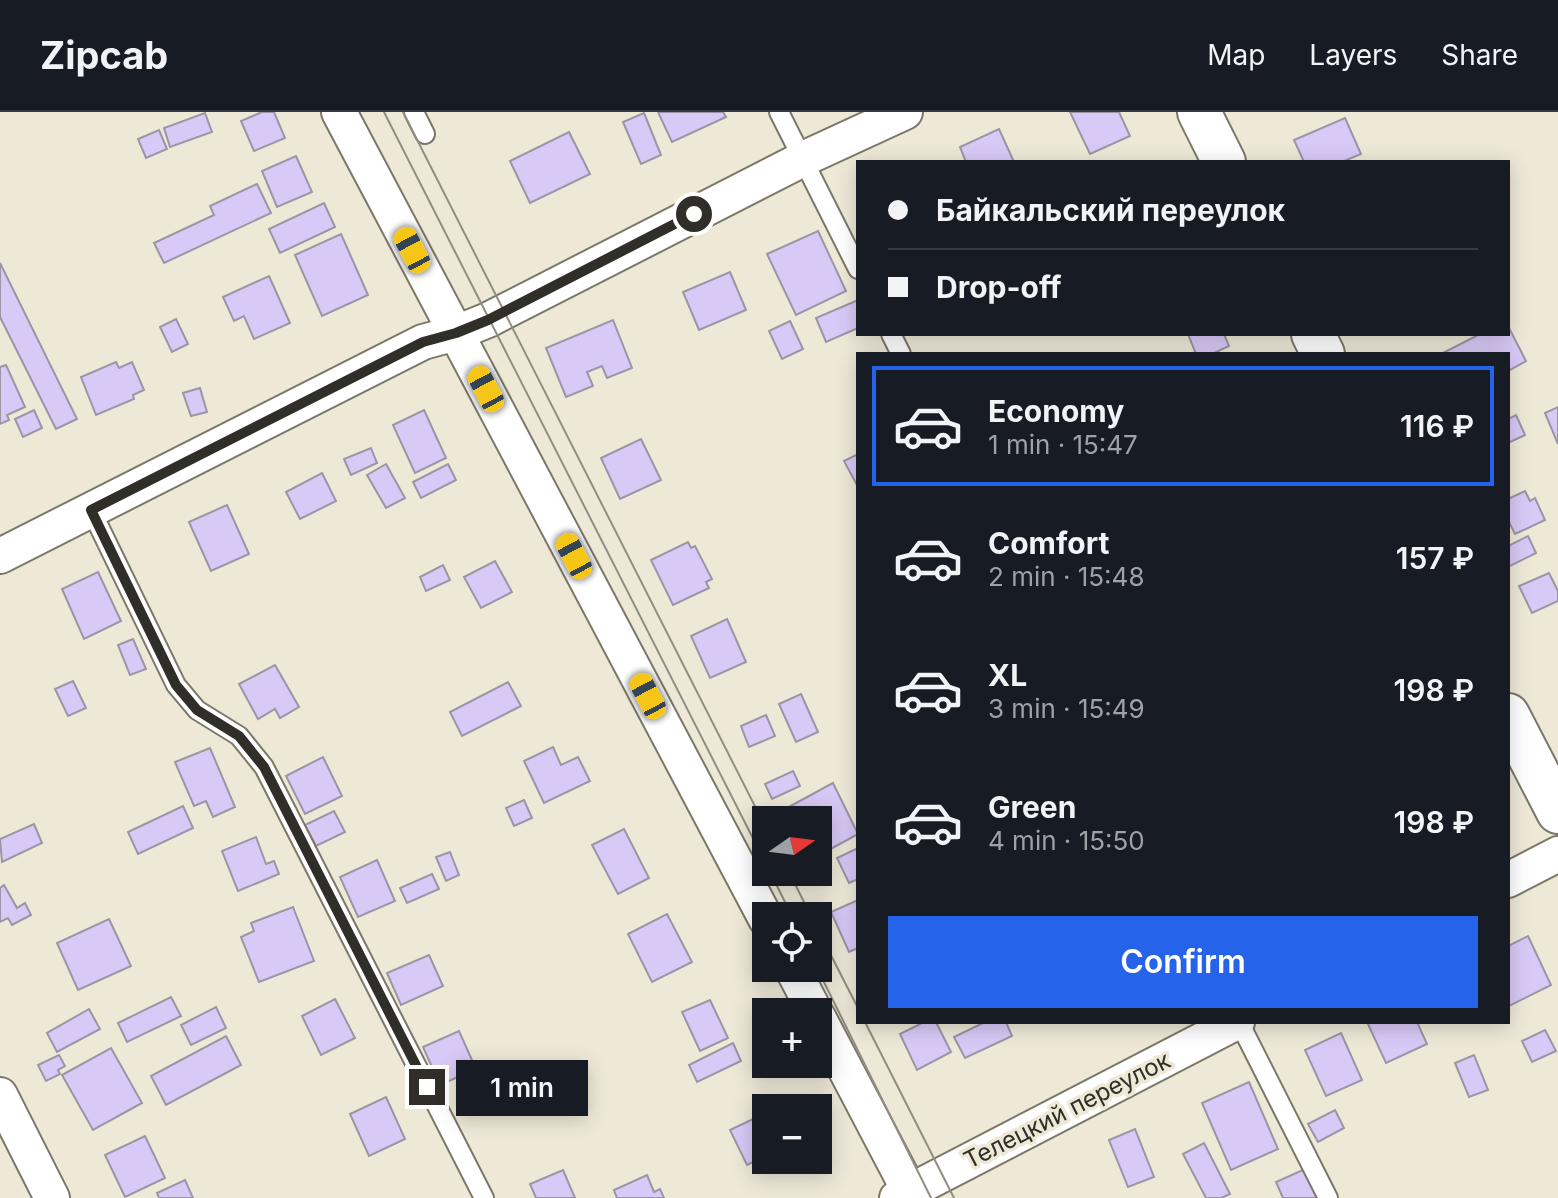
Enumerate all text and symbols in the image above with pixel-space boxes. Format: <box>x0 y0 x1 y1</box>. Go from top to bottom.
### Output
text: Zipcab <box>40 32 168 78</box>
text: Map <box>1207 38 1265 72</box>
text: Layers <box>1309 38 1397 72</box>
text: Share <box>1441 38 1518 72</box>
text: Байкальский переулок <box>936 192 1285 228</box>
route start <box>676 196 712 232</box>
car <box>390 223 434 277</box>
text: Drop-off <box>936 269 1062 305</box>
car <box>464 362 508 416</box>
icon: car <box>892 390 964 462</box>
text: Economy <box>988 393 1124 429</box>
text: 116 ₽ <box>1400 408 1474 444</box>
text: 1 min · 15:47 <box>988 429 1138 460</box>
icon: car <box>892 522 964 594</box>
text: Comfort <box>988 525 1109 561</box>
car <box>552 529 596 583</box>
text: 157 ₽ <box>1396 540 1474 576</box>
text: 2 min · 15:48 <box>988 561 1144 592</box>
icon: car <box>892 654 964 726</box>
text: XL <box>988 657 1027 693</box>
car <box>626 669 670 723</box>
text: 198 ₽ <box>1394 672 1474 708</box>
text: 3 min · 15:49 <box>988 693 1145 724</box>
icon: car <box>892 786 964 858</box>
text: Green <box>988 789 1076 825</box>
text: 198 ₽ <box>1394 804 1474 840</box>
north arrow <box>752 806 832 886</box>
map controls <box>752 806 832 1174</box>
text: 4 min · 15:50 <box>988 825 1145 856</box>
button: locate <box>752 902 832 982</box>
button: Confirm <box>888 916 1478 1008</box>
button: + <box>752 998 832 1078</box>
street label: Телецкий переулок <box>959 1045 1175 1175</box>
callout: 1 min <box>455 1059 587 1115</box>
route end <box>409 1069 445 1105</box>
text: 1 min <box>490 1072 554 1103</box>
button: − <box>752 1094 832 1174</box>

